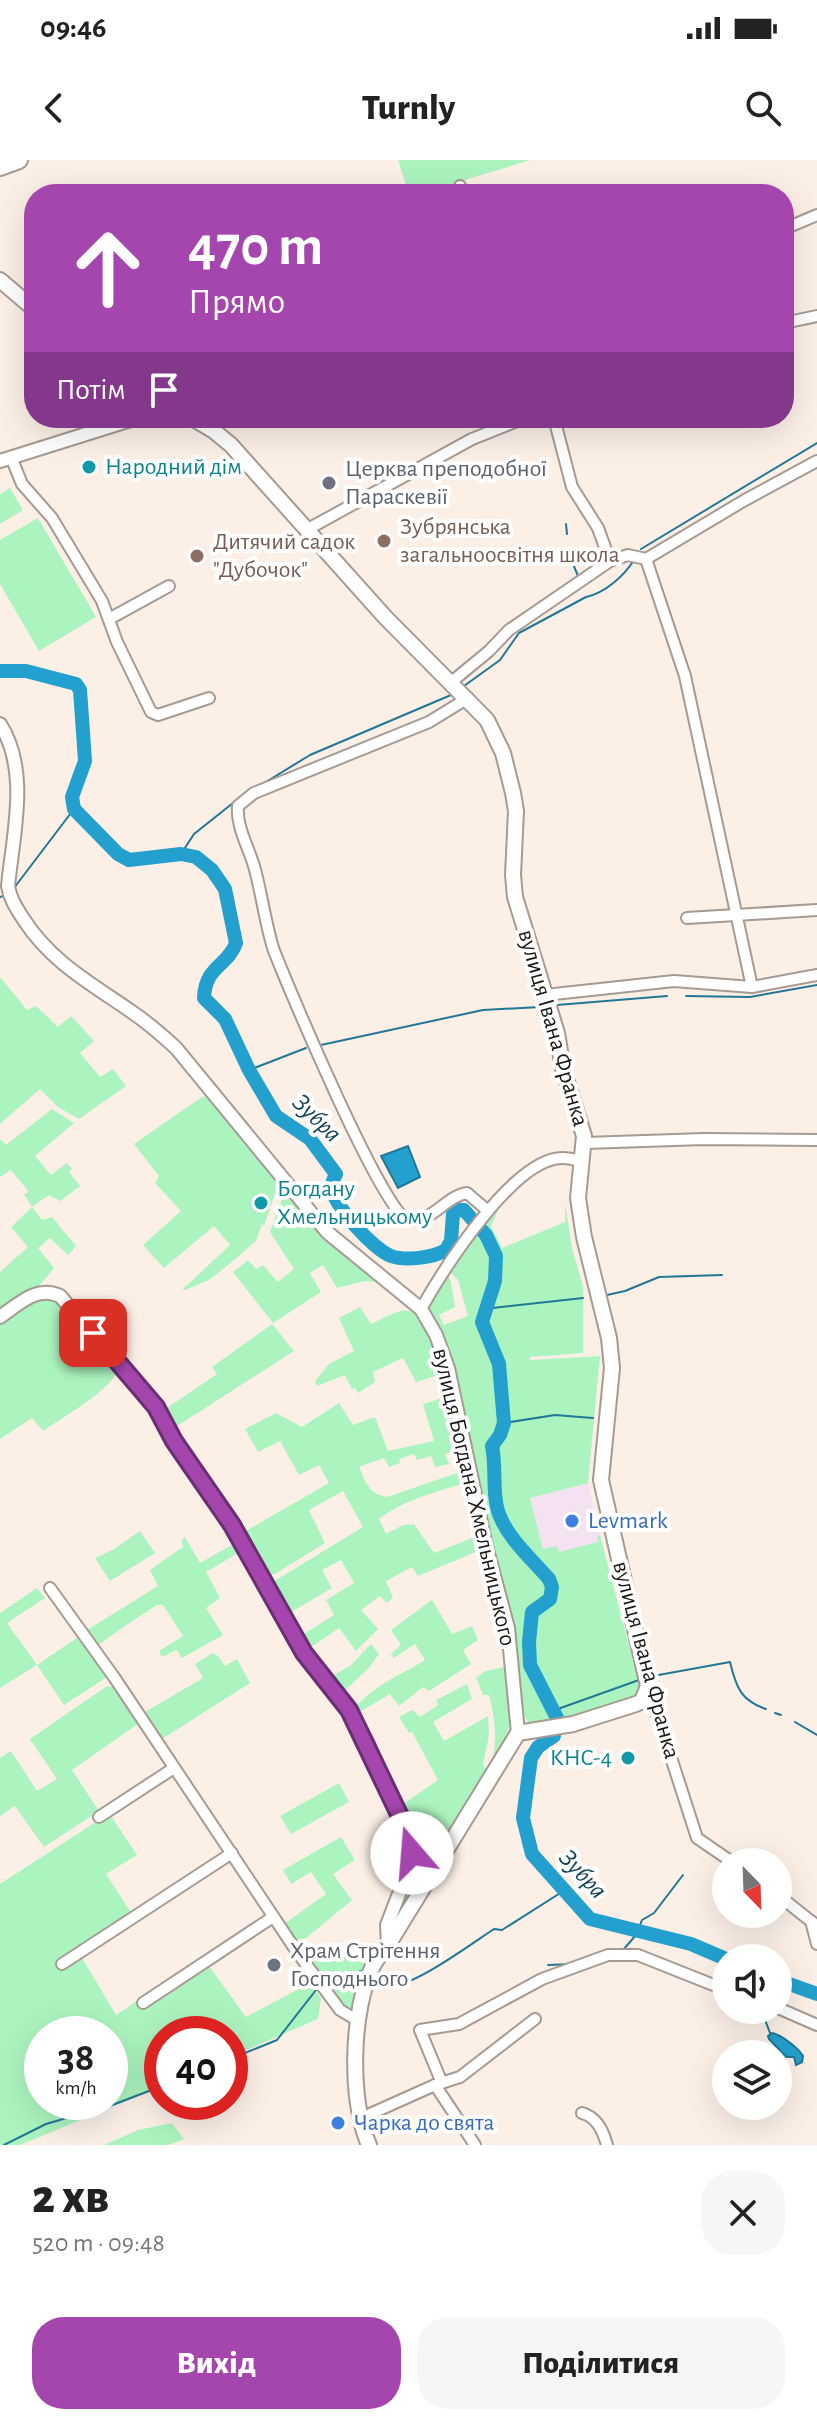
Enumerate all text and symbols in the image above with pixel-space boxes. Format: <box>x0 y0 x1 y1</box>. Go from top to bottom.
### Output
text: 09:46 <box>40 13 107 43</box>
icon: back <box>32 86 76 130</box>
icon: search <box>741 86 785 130</box>
text: Turnly <box>362 90 455 126</box>
icon: ahead <box>56 216 160 320</box>
text: 470 m <box>188 219 323 275</box>
text: Прямо <box>188 284 285 320</box>
icon: arrive <box>142 368 186 412</box>
text: Потім <box>56 375 126 405</box>
place label: Народний дім <box>105 455 242 479</box>
place label: Церква преподобної Параскевії <box>345 457 547 509</box>
marker: Народний дім <box>80 458 98 476</box>
marker: Церква преподобної Параскевії <box>320 474 338 492</box>
place label: Зубрянська загальноосвітня школа <box>400 515 620 567</box>
place label: Дитячий садок "Дубочок" <box>213 530 355 582</box>
marker: Зубрянська загальноосвітня школа <box>375 532 393 550</box>
marker: Дитячий садок "Дубочок" <box>188 547 206 565</box>
street label: вулиця Івана Франка <box>513 927 593 1129</box>
water label: Зубра <box>288 1089 346 1147</box>
place label: Богдану Хмельницькому <box>277 1177 433 1229</box>
marker: Богдану Хмельницькому <box>252 1194 270 1212</box>
pin <box>59 1299 127 1367</box>
icon: arrive <box>71 1311 115 1355</box>
street label: вулиця Богдана Хмельницького <box>428 1346 520 1648</box>
place label: Levmark <box>588 1509 668 1533</box>
marker: Levmark <box>563 1512 581 1530</box>
street label: вулиця Івана Франка <box>608 1559 684 1761</box>
place label: КНС-4 <box>550 1746 612 1770</box>
marker: КНС-4 <box>619 1749 637 1767</box>
position arrow <box>370 1811 454 1895</box>
water label: Зубра <box>554 1844 612 1904</box>
north arrow <box>712 1848 792 1928</box>
map controls <box>712 1848 792 2120</box>
place label: Храм Стрітення Господнього <box>290 1939 440 1991</box>
button: sound <box>712 1944 792 2024</box>
marker: Храм Стрітення Господнього <box>265 1956 283 1974</box>
speed limit sign: 40 <box>144 2016 248 2120</box>
text: 38 <box>58 2038 94 2078</box>
button: layers <box>712 2040 792 2120</box>
text: km/h <box>55 2078 97 2098</box>
place label: Чарка до свята <box>354 2111 495 2135</box>
marker: Чарка до свята <box>329 2114 347 2132</box>
button: close <box>701 2171 785 2255</box>
text: 2 хв <box>32 2174 109 2222</box>
text: 520 m · 09:48 <box>32 2230 165 2256</box>
button: Вихід <box>32 2317 401 2409</box>
button: Поділитися <box>417 2317 785 2409</box>

